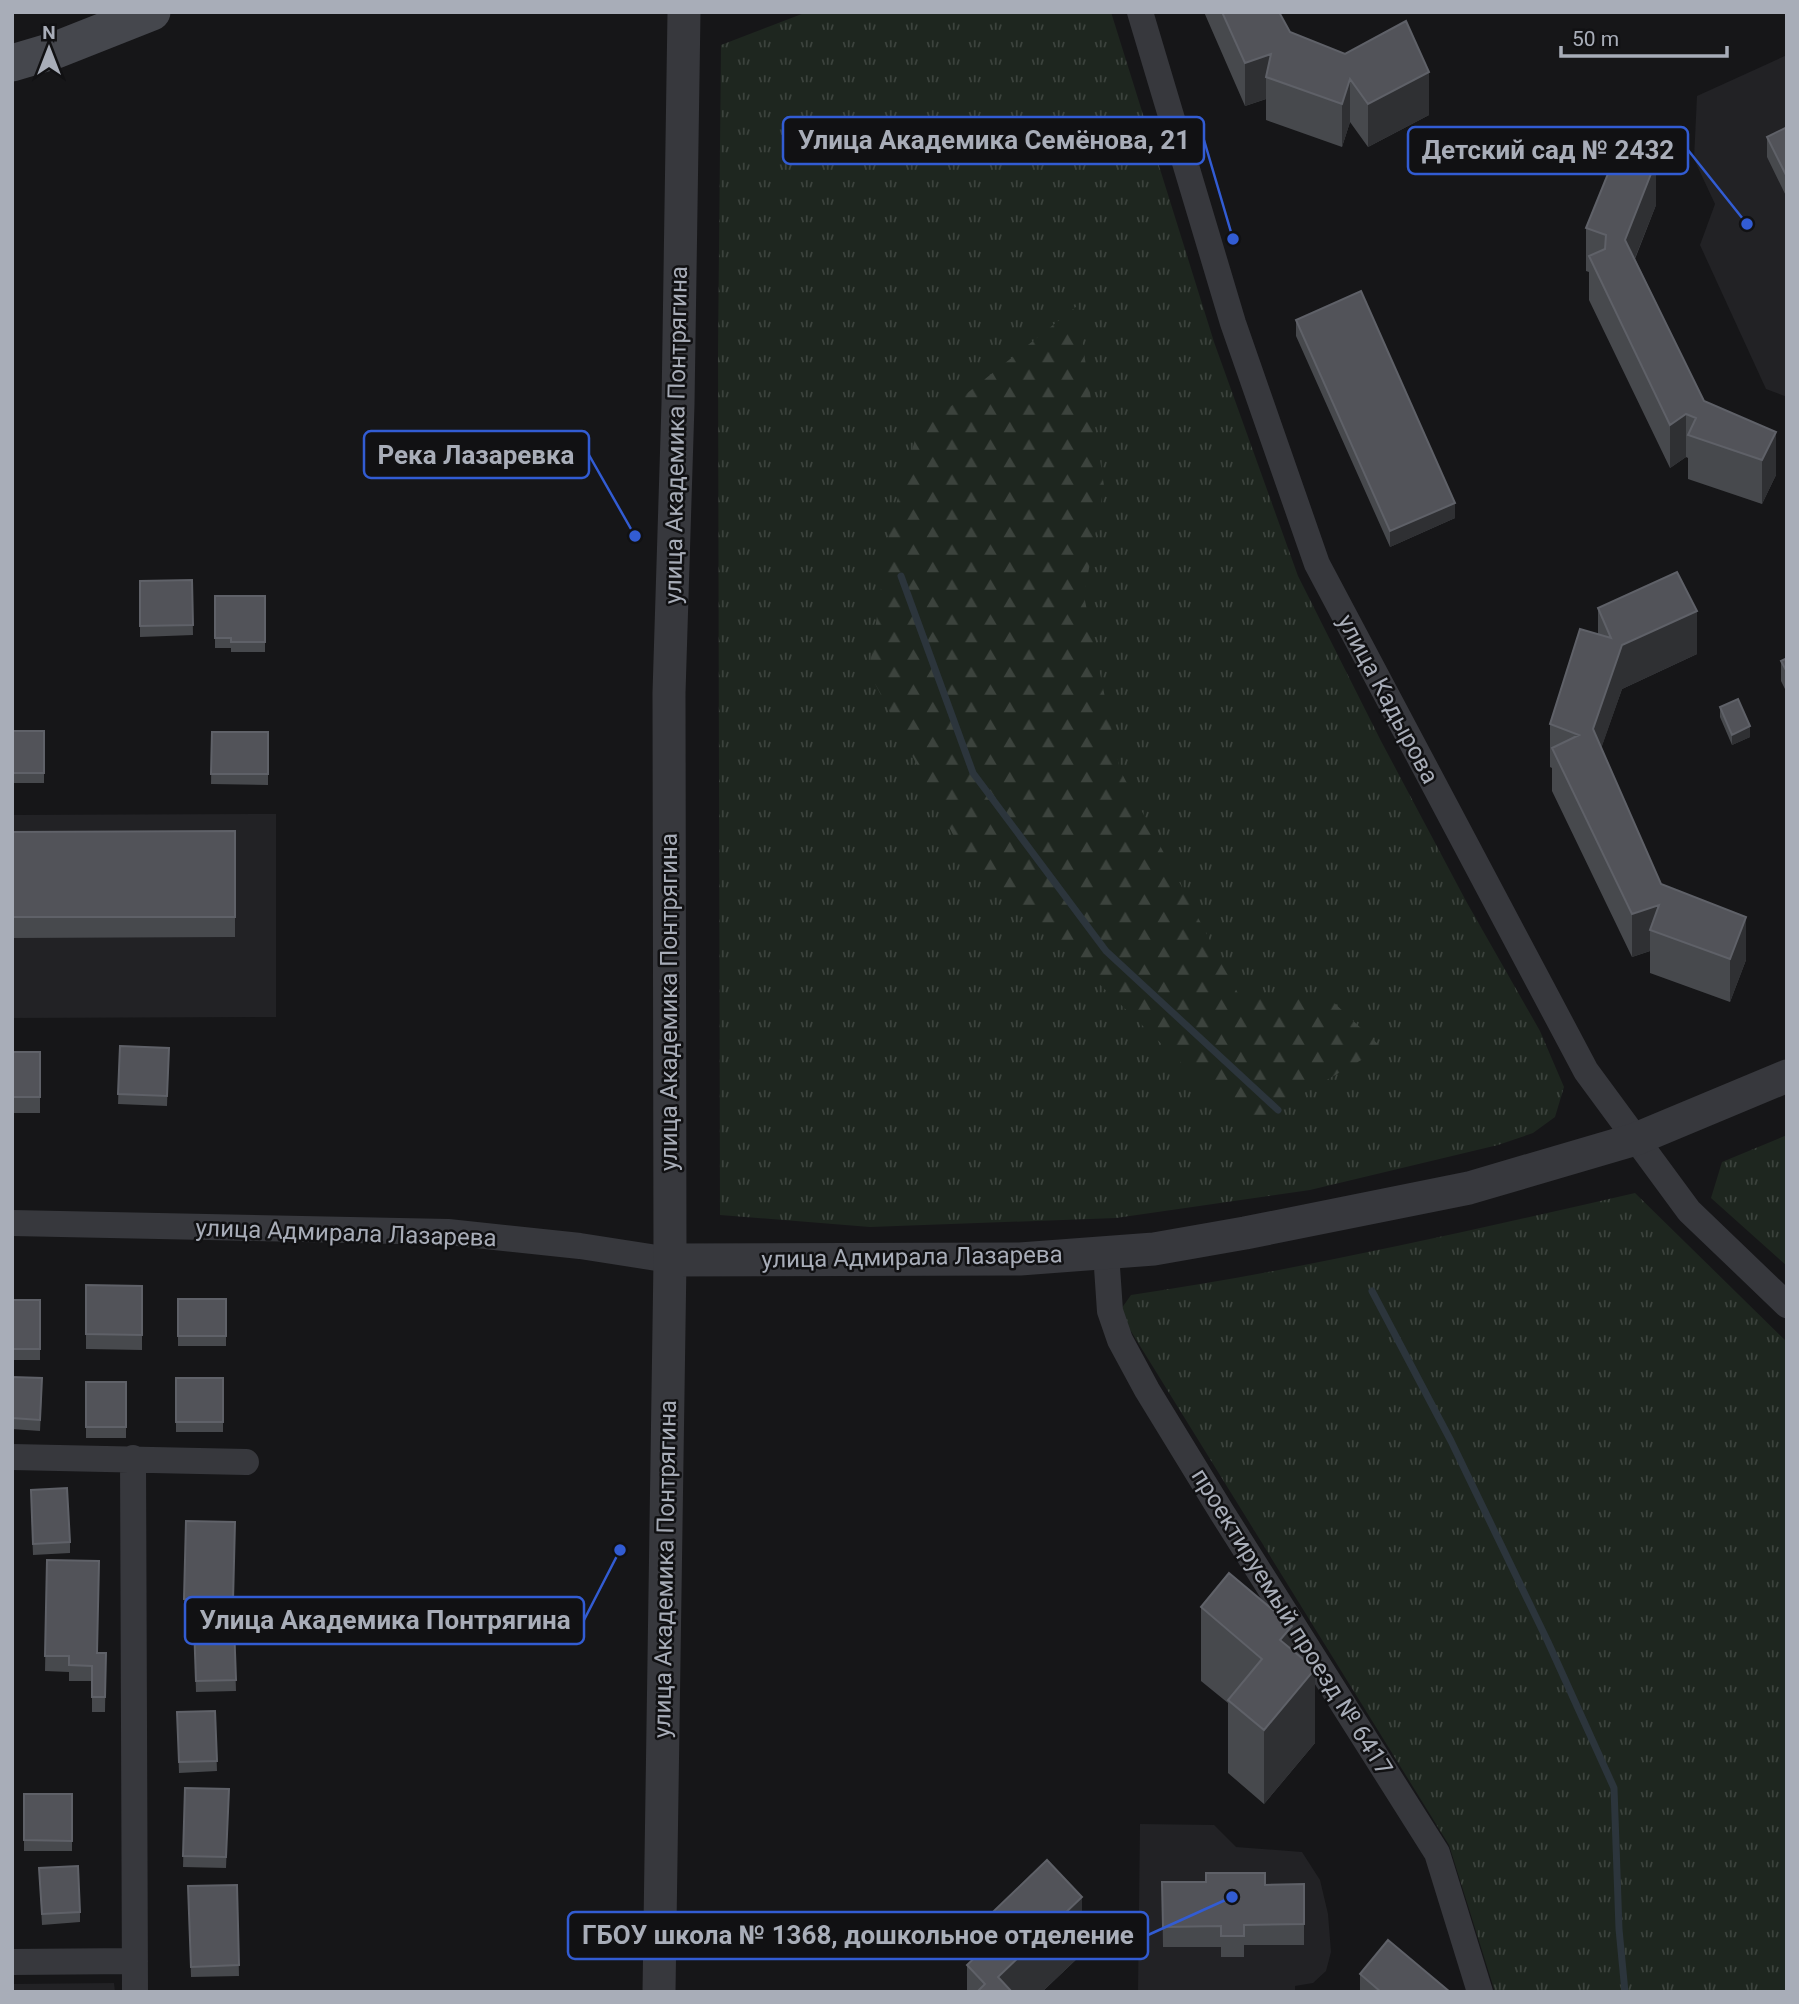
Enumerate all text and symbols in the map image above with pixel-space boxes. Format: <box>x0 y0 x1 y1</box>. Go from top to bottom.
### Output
north arrow <box>14 14 84 84</box>
scale bar <box>1561 14 1727 58</box>
text: N <box>42 21 56 44</box>
text: 50 m <box>1572 27 1619 51</box>
callout: Улица Академика Семёнова, 21 <box>783 117 1204 164</box>
text: Улица Академика Семёнова, 21 <box>798 125 1190 155</box>
callout: Детский сад № 2432 <box>1408 127 1688 174</box>
text: Детский сад № 2432 <box>1422 135 1674 165</box>
street label: улица Академика Понтрягина <box>659 266 693 604</box>
callout: Река Лазаревка <box>364 431 589 478</box>
text: Река Лазаревка <box>377 440 575 470</box>
street label: улица Кадырова <box>1332 610 1444 788</box>
street label: улица Академика Понтрягина <box>655 833 683 1171</box>
street label: улица Адмирала Лазарева <box>195 1214 497 1252</box>
street label: улица Адмирала Лазарева <box>761 1240 1063 1274</box>
street label: улица Академика Понтрягина <box>648 1400 682 1738</box>
street label: проектируемый проезд № 6417 <box>1186 1463 1398 1781</box>
callout: Улица Академика Понтрягина <box>185 1597 584 1644</box>
text: Улица Академика Понтрягина <box>199 1605 571 1635</box>
callout: ГБОУ школа № 1368, дошкольное отделение <box>568 1912 1148 1959</box>
text: ГБОУ школа № 1368, дошкольное отделение <box>582 1920 1134 1950</box>

